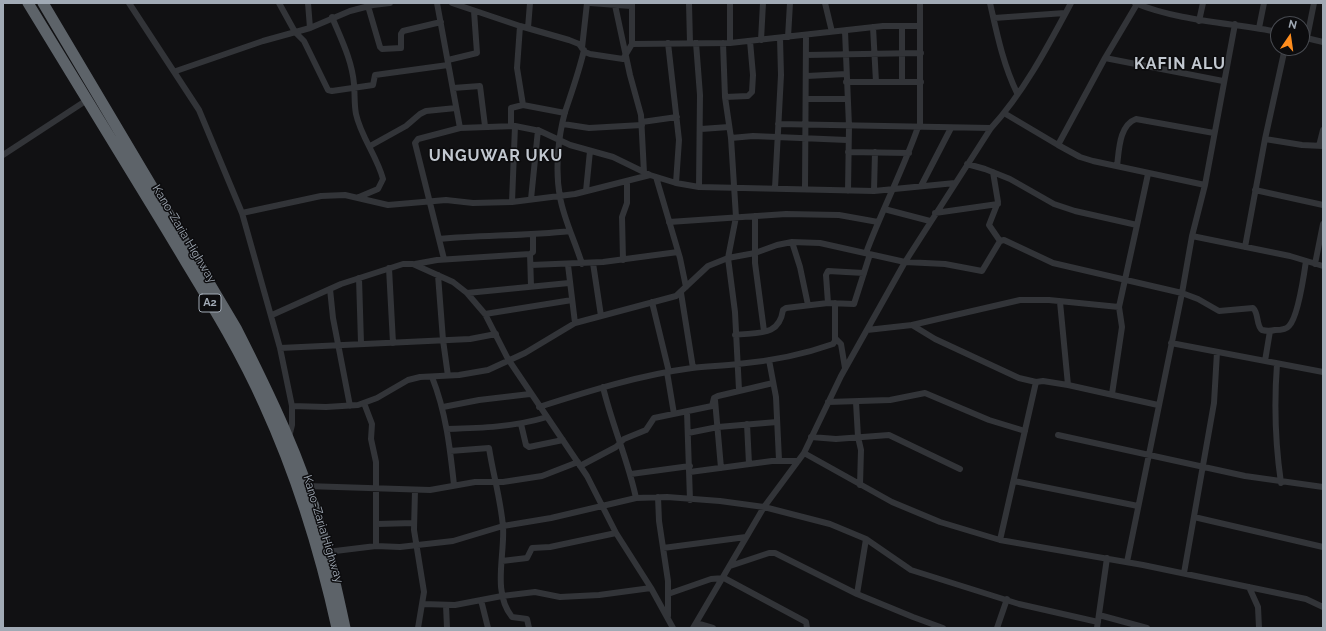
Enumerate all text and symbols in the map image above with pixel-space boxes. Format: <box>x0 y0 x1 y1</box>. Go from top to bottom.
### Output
north arrow <box>1270 16 1310 56</box>
text: N <box>1287 18 1298 32</box>
district label: KAFIN ALU <box>1134 54 1226 74</box>
district label: UNGUWAR UKU <box>429 146 563 166</box>
street label: Kano-Zaria Highway <box>149 182 219 286</box>
road number: A2 <box>199 294 221 312</box>
street label: Kano-Zaria Highway <box>300 473 346 585</box>

